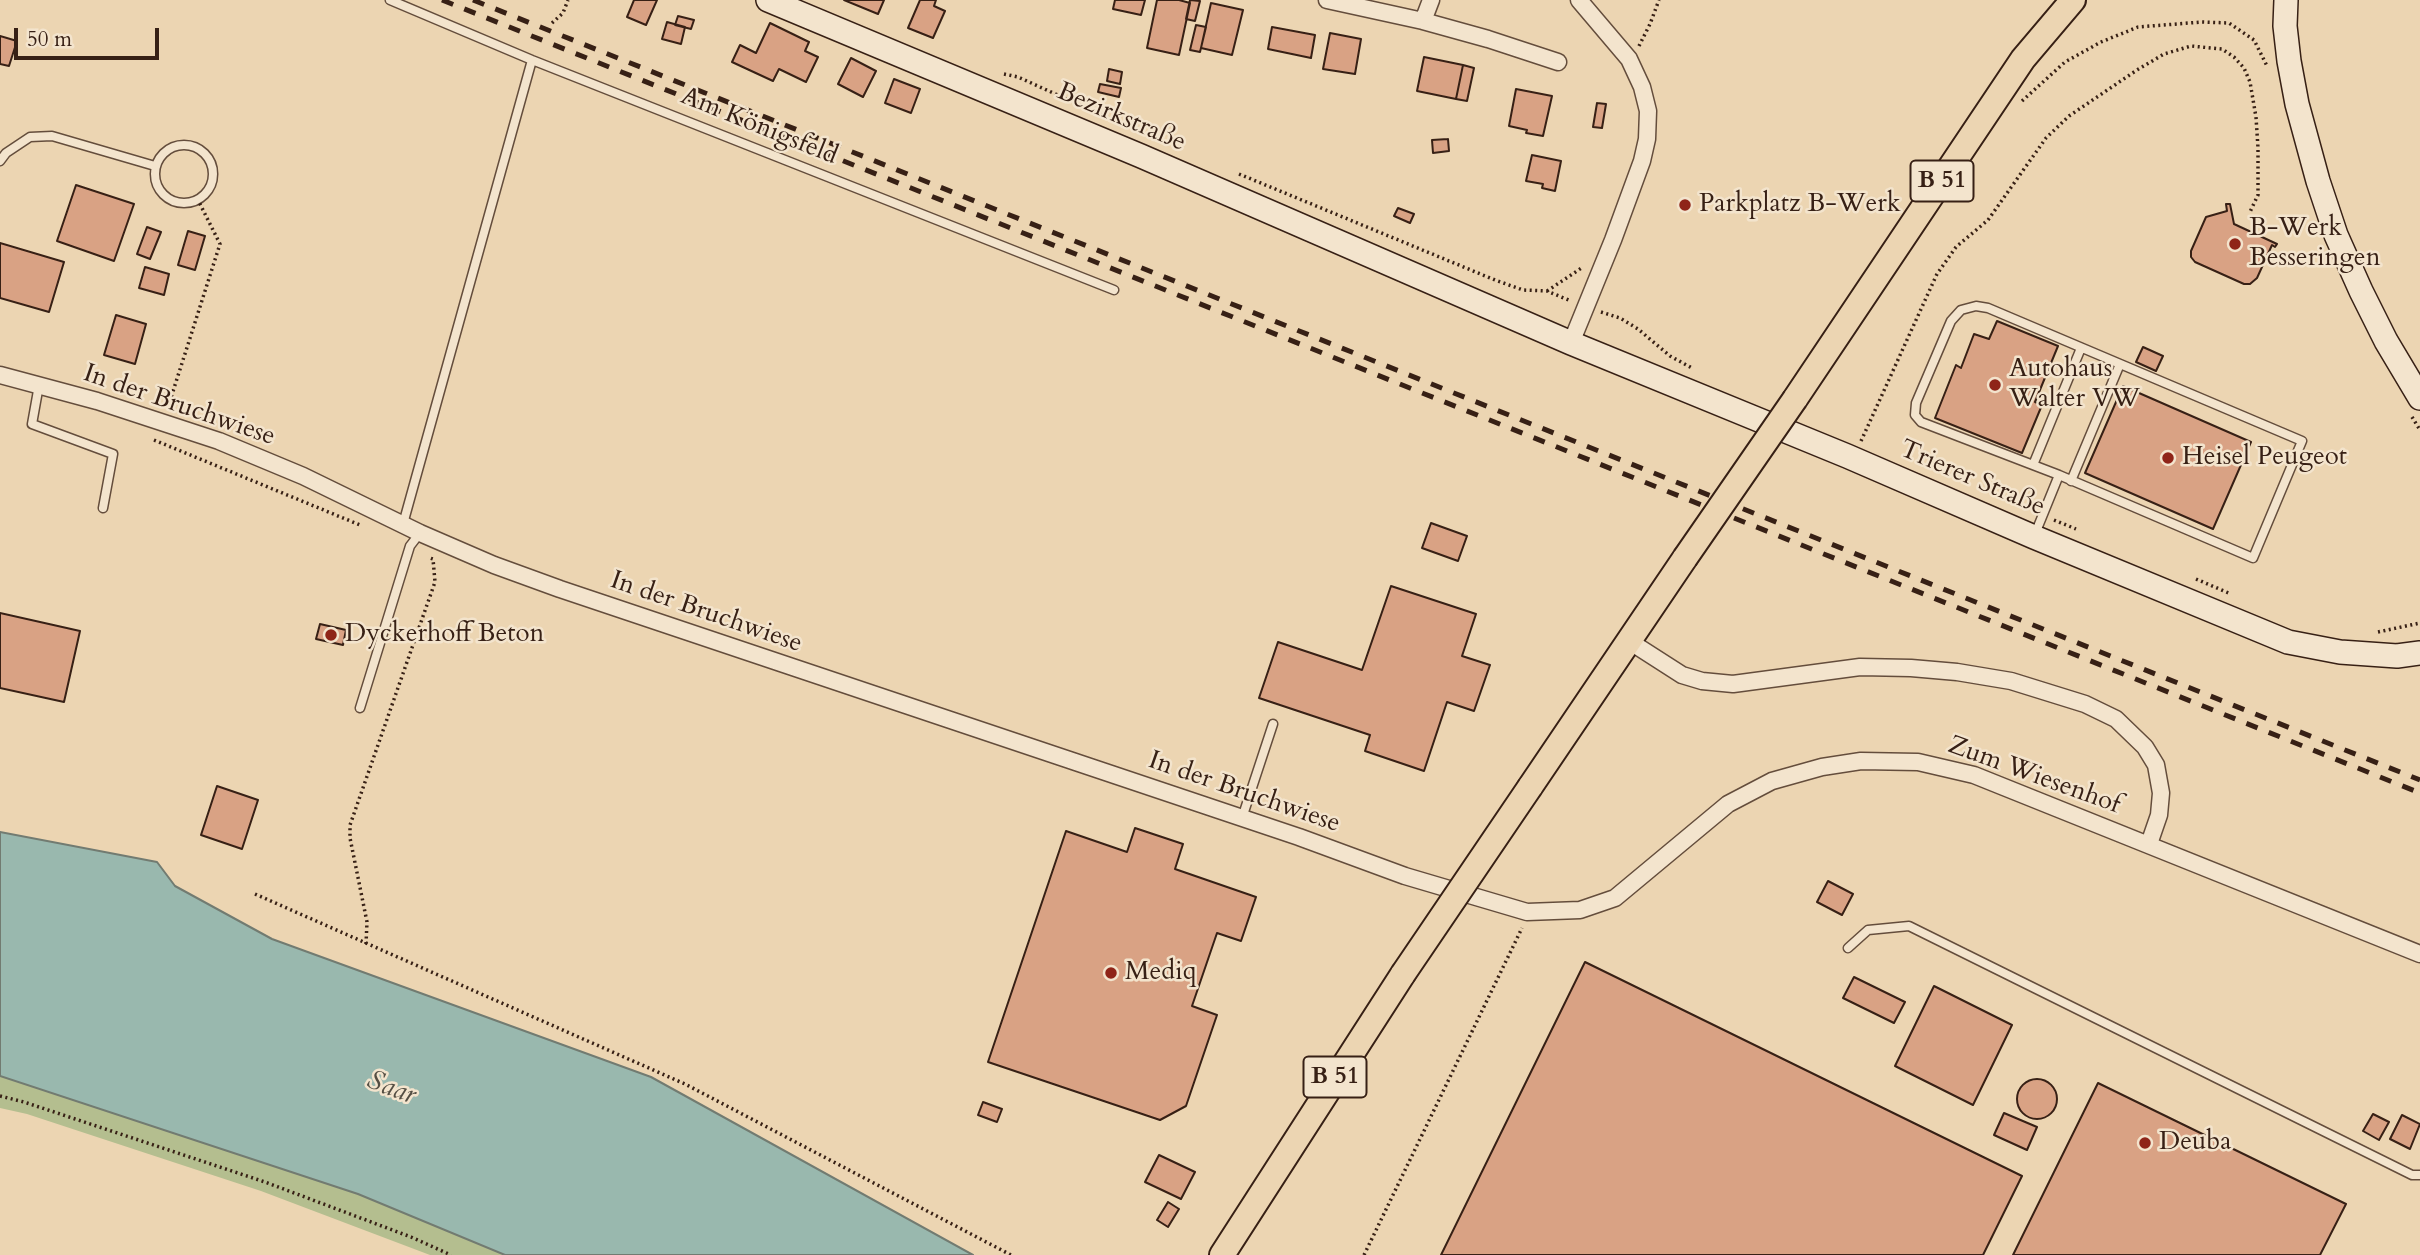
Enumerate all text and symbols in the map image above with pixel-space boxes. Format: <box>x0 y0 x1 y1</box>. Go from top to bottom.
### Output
scale bar <box>18 14 163 58</box>
text: 50 m <box>27 25 72 54</box>
street label: Bezirkstraße <box>1052 77 1190 159</box>
street label: Am Königsfeld <box>676 81 842 173</box>
road number: B 51 <box>1910 160 1974 202</box>
place label: Parkplatz B-Werk <box>1699 189 1901 221</box>
marker: Parkplatz B-Werk <box>1677 197 1693 213</box>
place label: B-Werk Besseringen <box>2249 213 2380 274</box>
marker: B-Werk Besseringen <box>2227 236 2243 252</box>
place label: Autohaus Walter VW <box>2009 354 2140 416</box>
street label: In der Bruchwiese <box>79 359 279 453</box>
marker: Autohaus Walter VW <box>1987 377 2003 393</box>
street label: Trierer Straße <box>1895 434 2049 524</box>
place label: Heisel Peugeot <box>2182 442 2347 474</box>
marker: Heisel Peugeot <box>2160 450 2176 466</box>
street label: In der Bruchwiese <box>606 566 806 660</box>
place label: Dyckerhoff Beton <box>345 619 544 651</box>
marker: Dyckerhoff Beton <box>323 627 339 643</box>
street label: Zum Wiesenhof <box>1944 730 2124 822</box>
street label: In der Bruchwiese <box>1144 746 1344 840</box>
place label: Mediq <box>1125 957 1196 989</box>
marker: Mediq <box>1103 965 1119 981</box>
road number: B 51 <box>1304 1056 1366 1098</box>
water label: Saar <box>362 1065 420 1113</box>
place label: Deuba <box>2159 1127 2231 1159</box>
marker: Deuba <box>2137 1135 2153 1151</box>

